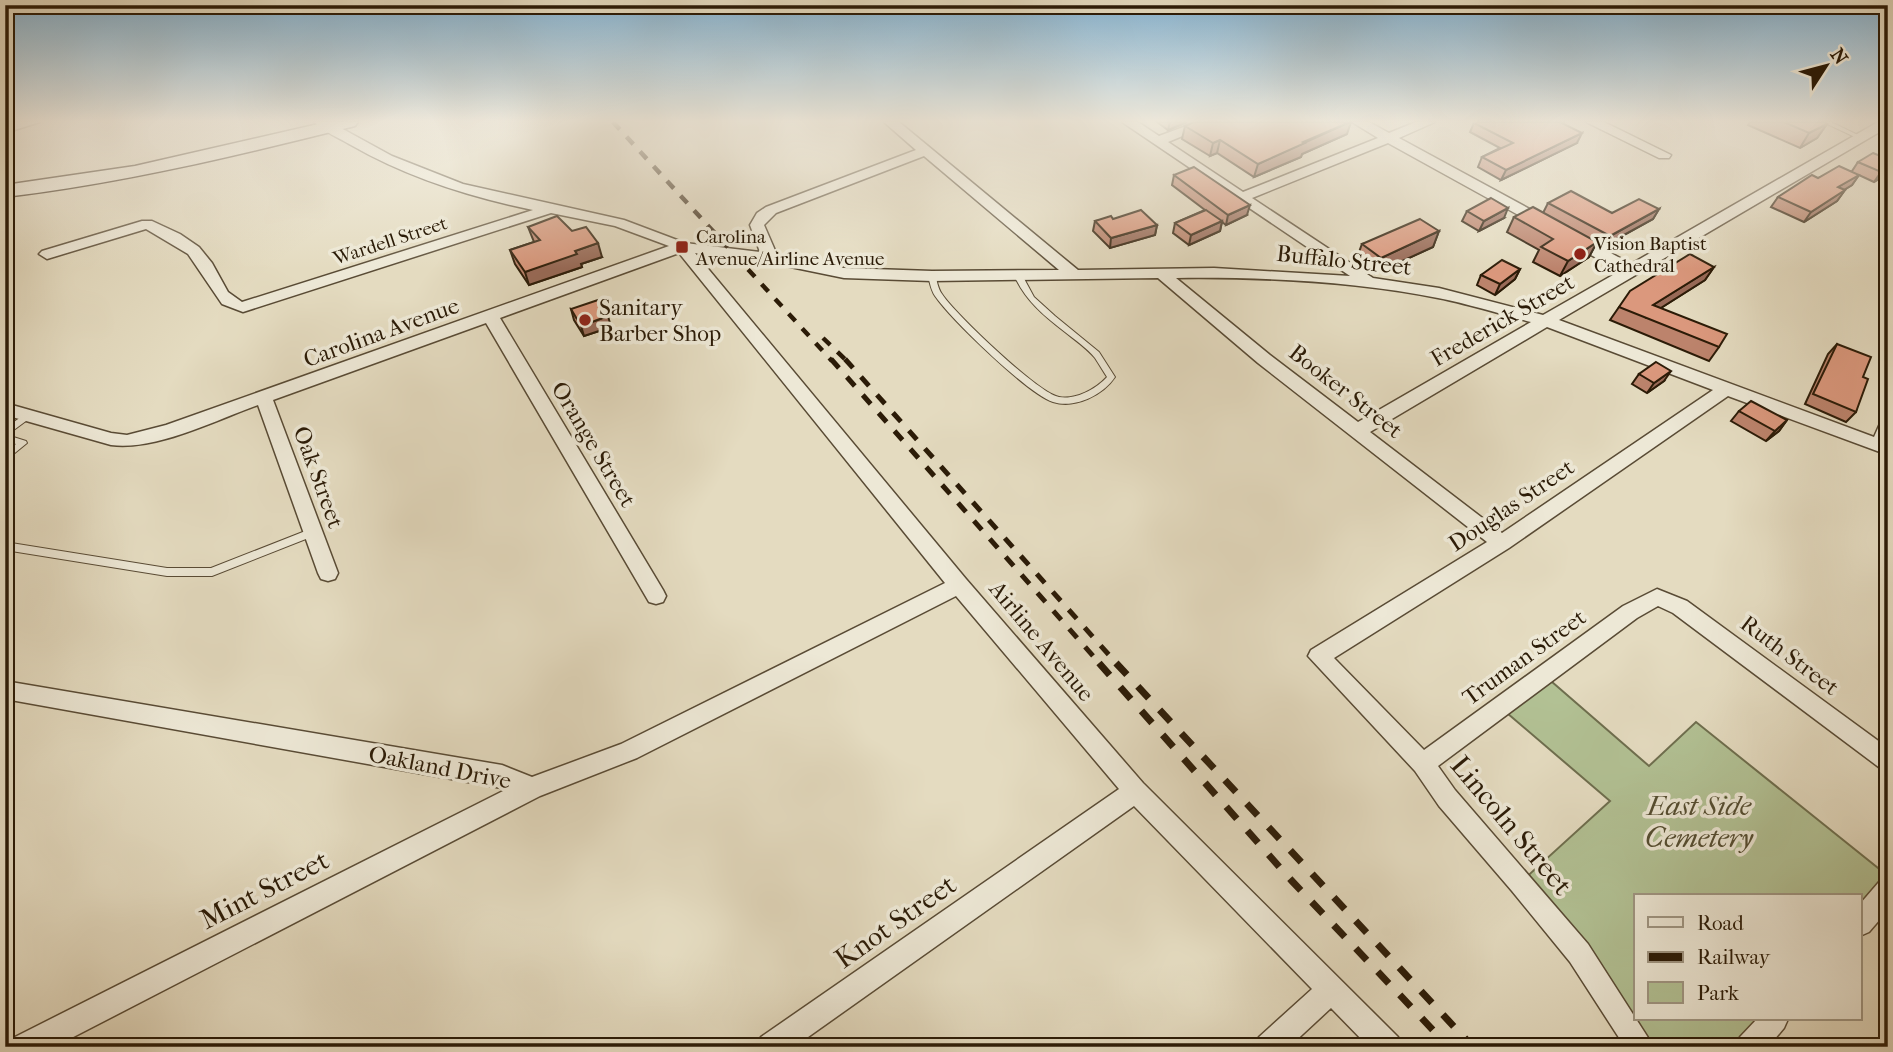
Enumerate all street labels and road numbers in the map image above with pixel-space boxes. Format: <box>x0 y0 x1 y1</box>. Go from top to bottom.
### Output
street label: Wardell Street <box>330 212 450 270</box>
street label: Buffalo Street <box>1275 240 1413 281</box>
street label: Frederick Street <box>1426 268 1579 372</box>
street label: Carolina Avenue <box>300 292 463 373</box>
street label: Booker Street <box>1284 339 1408 444</box>
street label: Orange Street <box>546 377 642 512</box>
street label: Oak Street <box>288 423 349 532</box>
street label: Douglas Street <box>1443 454 1579 557</box>
street label: Airline Avenue <box>983 575 1100 707</box>
street label: Truman Street <box>1457 604 1591 711</box>
street label: Ruth Street <box>1735 610 1844 701</box>
street label: Oakland Drive <box>366 740 513 795</box>
street label: Lincoln Street <box>1444 749 1579 902</box>
street label: Mint Street <box>194 843 334 936</box>
street label: Knot Street <box>828 868 962 975</box>

